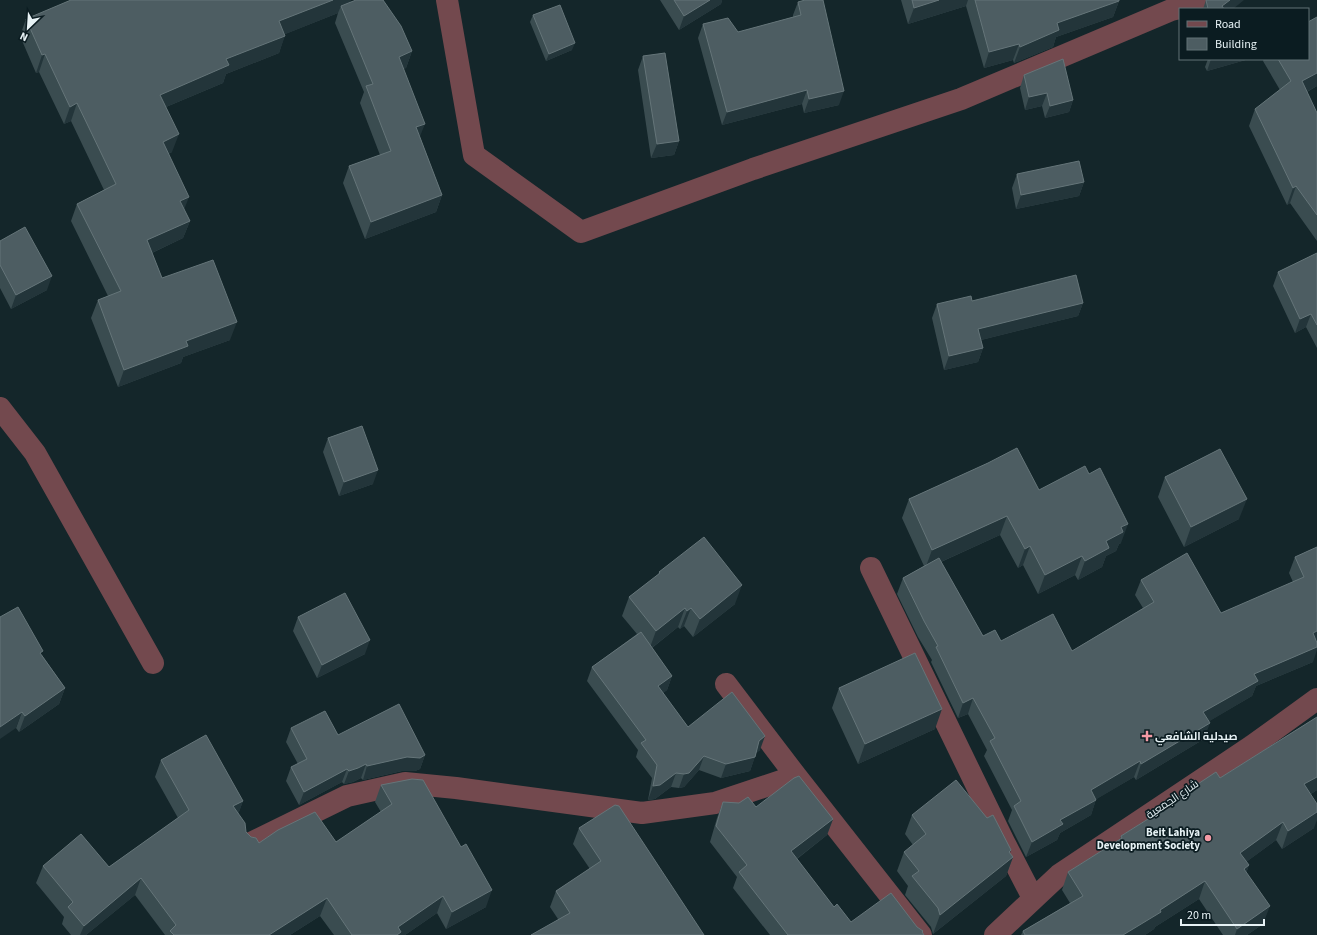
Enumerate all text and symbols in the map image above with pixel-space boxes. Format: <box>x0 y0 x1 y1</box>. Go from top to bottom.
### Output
north arrow <box>8 8 48 48</box>
legend <box>1179 8 1309 60</box>
text: Road <box>1215 16 1241 33</box>
text: N <box>17 28 30 45</box>
text: Building <box>1215 36 1257 53</box>
place label: صيدلية الشافعي <box>1155 729 1238 746</box>
marker: صيدلية الشافعي <box>1142 731 1152 741</box>
street label: شارع الجمعية <box>1143 776 1201 822</box>
place label: Beit Lahiya Development Society <box>1097 825 1200 853</box>
marker: Beit Lahiya Development Society <box>1203 833 1213 843</box>
scale bar <box>1181 901 1264 927</box>
text: 20 m <box>1187 907 1211 924</box>

